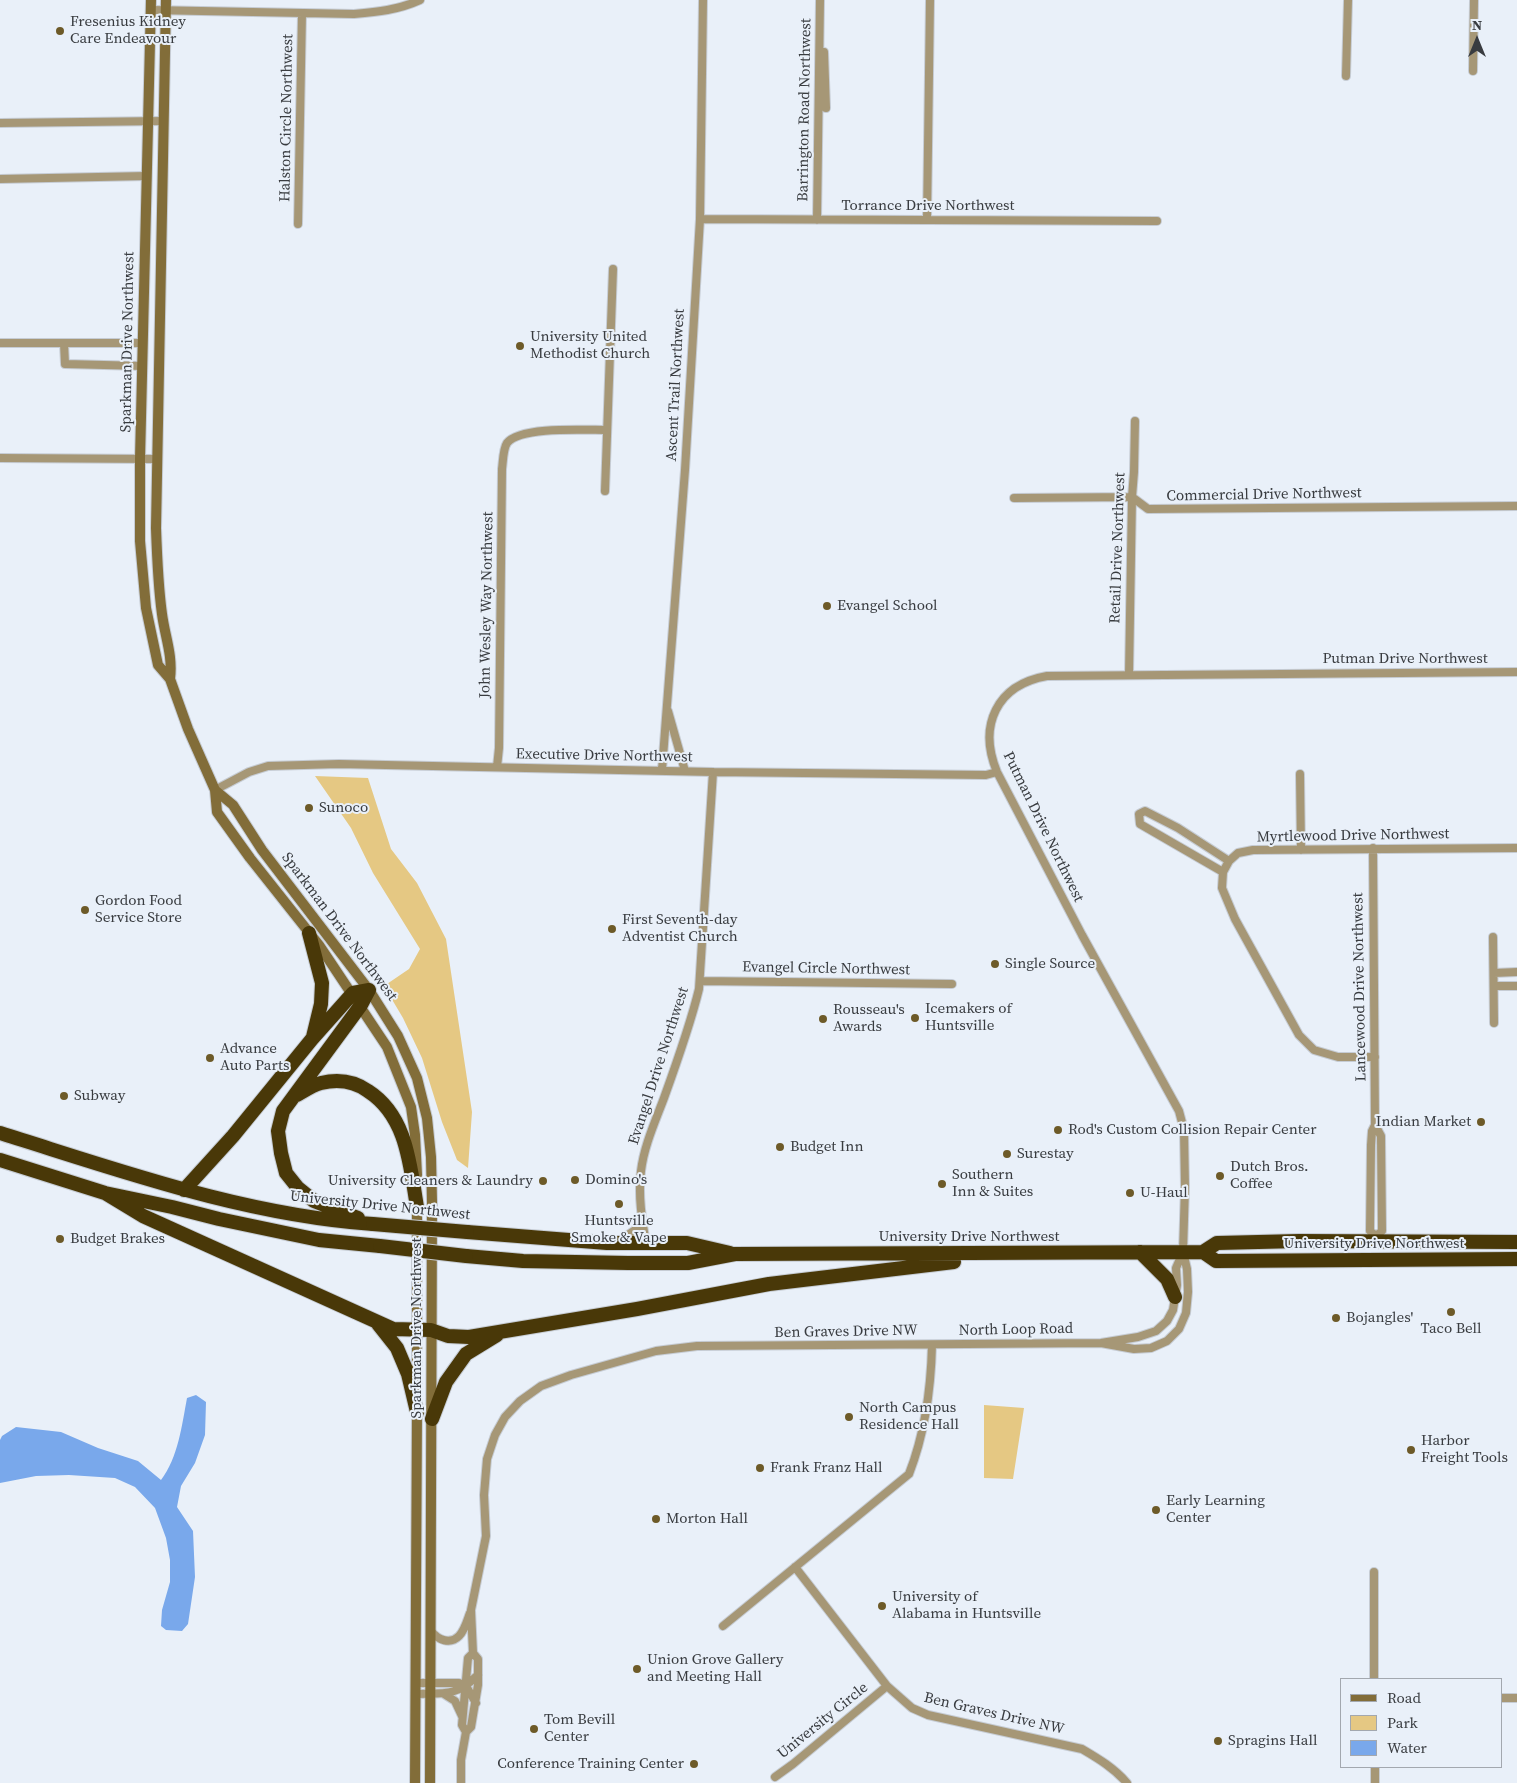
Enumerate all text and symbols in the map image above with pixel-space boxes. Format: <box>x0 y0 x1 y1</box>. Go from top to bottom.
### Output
place label: Fresenius Kidney Care Endeavour <box>70 13 186 48</box>
north arrow <box>1452 15 1502 65</box>
text: N <box>1472 15 1482 35</box>
street label: Barrington Road Northwest <box>794 18 816 202</box>
marker: Fresenius Kidney Care Endeavour <box>54 25 66 37</box>
street label: Halston Circle Northwest <box>277 34 297 202</box>
street label: Torrance Drive Northwest <box>842 197 1014 215</box>
street label: Sparkman Drive Northwest <box>117 251 139 433</box>
street label: Ascent Trail Northwest <box>663 308 689 462</box>
place label: University United Methodist Church <box>530 328 650 363</box>
marker: University United Methodist Church <box>514 340 526 352</box>
street label: Retail Drive Northwest <box>1106 472 1130 624</box>
street label: Commercial Drive Northwest <box>1166 484 1362 506</box>
street label: John Wesley Way Northwest <box>476 511 498 699</box>
place label: Evangel School <box>837 597 937 615</box>
marker: Evangel School <box>821 600 833 612</box>
street label: Putman Drive Northwest <box>1322 650 1488 668</box>
street label: Executive Drive Northwest <box>515 745 693 767</box>
street label: Putman Drive Northwest <box>999 749 1087 905</box>
place label: Sunoco <box>319 799 368 817</box>
marker: Sunoco <box>303 802 315 814</box>
street label: Myrtlewood Drive Northwest <box>1256 825 1450 847</box>
street label: Sparkman Drive Northwest <box>277 849 401 1005</box>
place label: Gordon Food Service Store <box>95 892 182 927</box>
street label: Lancewood Drive Northwest <box>1349 892 1371 1082</box>
marker: Gordon Food Service Store <box>79 904 91 916</box>
place label: First Seventh-day Adventist Church <box>622 911 738 946</box>
marker: First Seventh-day Adventist Church <box>606 923 618 935</box>
place label: Single Source <box>1005 955 1095 973</box>
marker: Single Source <box>989 958 1001 970</box>
street label: Evangel Circle Northwest <box>742 959 910 979</box>
street label: Evangel Drive Northwest <box>625 985 693 1147</box>
place label: Icemakers of Huntsville <box>925 1000 1012 1035</box>
place label: Rousseau's Awards <box>833 1001 905 1036</box>
marker: Icemakers of Huntsville <box>909 1012 921 1024</box>
marker: Rousseau's Awards <box>817 1013 829 1025</box>
place label: Advance Auto Parts <box>220 1040 289 1075</box>
marker: Advance Auto Parts <box>204 1052 216 1064</box>
place label: Subway <box>74 1087 125 1105</box>
marker: Subway <box>58 1090 70 1102</box>
place label: Indian Market <box>1376 1113 1471 1131</box>
marker: Indian Market <box>1475 1116 1487 1128</box>
place label: Rod's Custom Collision Repair Center <box>1068 1121 1317 1139</box>
marker: Rod's Custom Collision Repair Center <box>1052 1124 1064 1136</box>
place label: Budget Inn <box>790 1138 863 1156</box>
marker: Budget Inn <box>774 1141 786 1153</box>
place label: Surestay <box>1017 1145 1074 1163</box>
marker: Surestay <box>1001 1148 1013 1160</box>
place label: Dutch Bros. Coffee <box>1230 1158 1309 1193</box>
place label: Southern Inn & Suites <box>952 1166 1033 1201</box>
marker: Dutch Bros. Coffee <box>1214 1170 1226 1182</box>
place label: Domino's <box>585 1171 647 1189</box>
place label: University Cleaners & Laundry <box>328 1172 533 1190</box>
marker: Domino's <box>569 1174 581 1186</box>
marker: University Cleaners & Laundry <box>537 1175 549 1187</box>
marker: Southern Inn & Suites <box>936 1178 948 1190</box>
place label: U-Haul <box>1140 1184 1188 1202</box>
marker: U-Haul <box>1124 1187 1136 1199</box>
street label: University Drive Northwest <box>289 1188 471 1224</box>
marker: Huntsville Smoke & Vape <box>613 1198 625 1210</box>
place label: Huntsville Smoke & Vape <box>571 1212 667 1247</box>
street label: University Drive Northwest <box>879 1228 1059 1246</box>
place label: Budget Brakes <box>70 1230 165 1248</box>
marker: Budget Brakes <box>54 1233 66 1245</box>
street label: University Drive Northwest <box>1284 1235 1464 1253</box>
street label: Sparkman Drive Northwest <box>408 1238 426 1418</box>
marker: Taco Bell <box>1445 1306 1457 1318</box>
place label: Bojangles' <box>1346 1309 1413 1327</box>
marker: Bojangles' <box>1330 1312 1342 1324</box>
street label: North Loop Road <box>959 1320 1073 1340</box>
place label: Taco Bell <box>1420 1320 1482 1338</box>
street label: Ben Graves Drive NW <box>774 1322 918 1342</box>
place label: North Campus Residence Hall <box>859 1399 959 1434</box>
marker: North Campus Residence Hall <box>843 1411 855 1423</box>
place label: Harbor Freight Tools <box>1421 1432 1508 1467</box>
marker: Harbor Freight Tools <box>1405 1444 1417 1456</box>
place label: Frank Franz Hall <box>770 1459 883 1477</box>
marker: Frank Franz Hall <box>754 1462 766 1474</box>
place label: Early Learning Center <box>1166 1492 1265 1527</box>
marker: Early Learning Center <box>1150 1504 1162 1516</box>
place label: Morton Hall <box>666 1510 748 1528</box>
marker: Morton Hall <box>650 1513 662 1525</box>
place label: University of Alabama in Huntsville <box>892 1588 1041 1623</box>
marker: University of Alabama in Huntsville <box>876 1600 888 1612</box>
place label: Union Grove Gallery and Meeting Hall <box>647 1651 784 1686</box>
marker: Union Grove Gallery and Meeting Hall <box>631 1663 643 1675</box>
legend <box>1340 1678 1502 1768</box>
street label: University Circle <box>774 1679 872 1763</box>
text: Road <box>1387 1687 1421 1708</box>
street label: Ben Graves Drive NW <box>922 1689 1066 1739</box>
place label: Tom Bevill Center <box>544 1711 615 1746</box>
text: Park <box>1387 1712 1418 1733</box>
marker: Tom Bevill Center <box>528 1723 540 1735</box>
place label: Spragins Hall <box>1228 1732 1317 1750</box>
marker: Spragins Hall <box>1212 1735 1224 1747</box>
text: Water <box>1387 1737 1427 1758</box>
place label: Conference Training Center <box>497 1755 684 1773</box>
marker: Conference Training Center <box>688 1758 700 1770</box>

